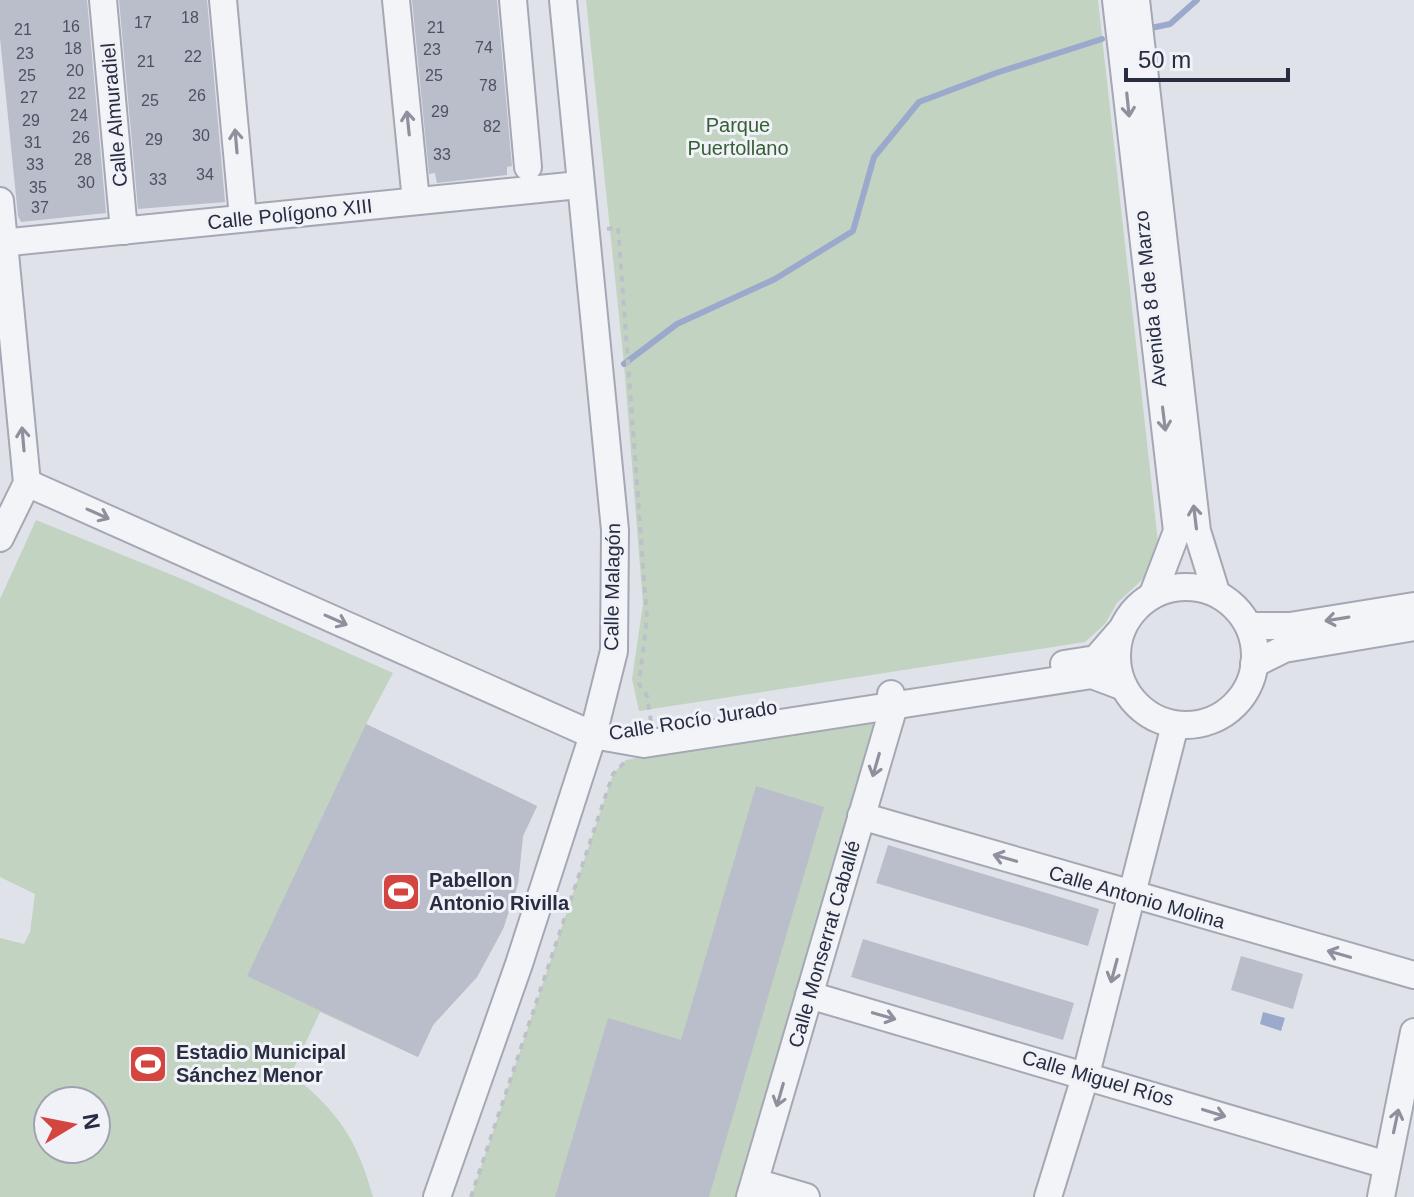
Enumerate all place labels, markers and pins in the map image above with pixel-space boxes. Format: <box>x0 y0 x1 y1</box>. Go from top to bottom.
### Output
place label: Pabellon Antonio Rivilla <box>429 869 570 914</box>
sports icon: Pabellon Antonio Rivilla <box>380 871 422 913</box>
place label: Estadio Municipal Sánchez Menor <box>176 1041 346 1086</box>
sports icon: Estadio Municipal Sánchez Menor <box>127 1043 169 1085</box>

